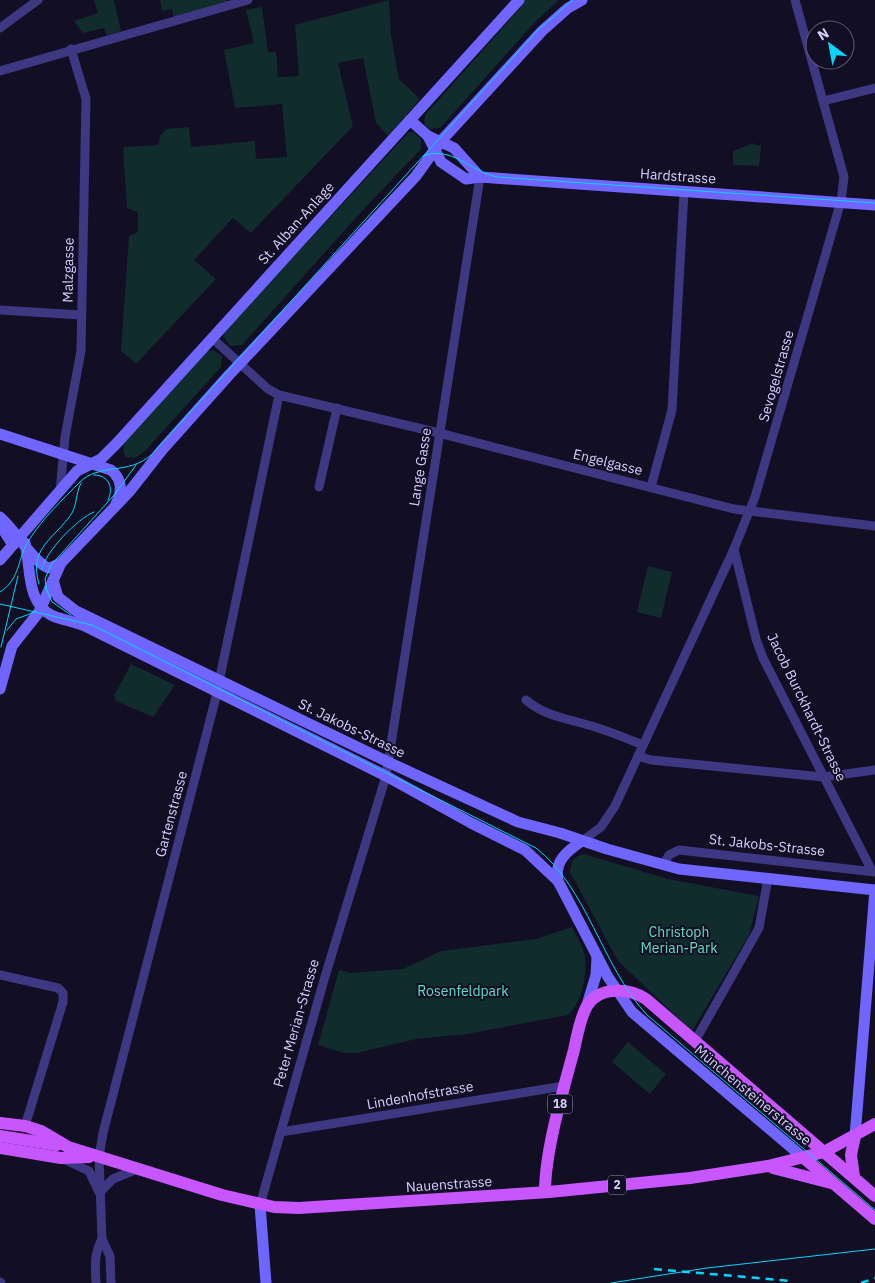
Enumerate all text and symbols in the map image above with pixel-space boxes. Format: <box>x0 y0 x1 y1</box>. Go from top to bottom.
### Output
north arrow <box>805 20 855 70</box>
text: N <box>814 24 832 44</box>
street label: Hardstrasse <box>639 164 717 188</box>
street label: St. Alban-Anlage <box>254 178 338 268</box>
street label: Malzgasse <box>58 237 78 303</box>
street label: Sevogelstrasse <box>754 328 798 424</box>
street label: Lange Gasse <box>405 426 435 508</box>
street label: Engelgasse <box>571 445 645 479</box>
street label: Jacob Burckhardt-Strasse <box>763 630 851 784</box>
street label: St. Jakobs-Strasse <box>296 694 409 762</box>
street label: Gartenstrasse <box>151 769 191 859</box>
street label: St. Jakobs-Strasse <box>708 830 826 860</box>
park label: Christoph Merian-Park <box>640 923 718 957</box>
street label: Peter Merian-Strasse <box>269 957 323 1089</box>
park label: Rosenfeldpark <box>417 982 509 1000</box>
street label: Münchensteinerstrasse <box>691 1041 815 1149</box>
street label: Lindenhofstrasse <box>365 1077 475 1113</box>
road number: 18 <box>548 1094 572 1114</box>
street label: Nauenstrasse <box>405 1172 493 1196</box>
road number: 2 <box>608 1176 626 1194</box>

